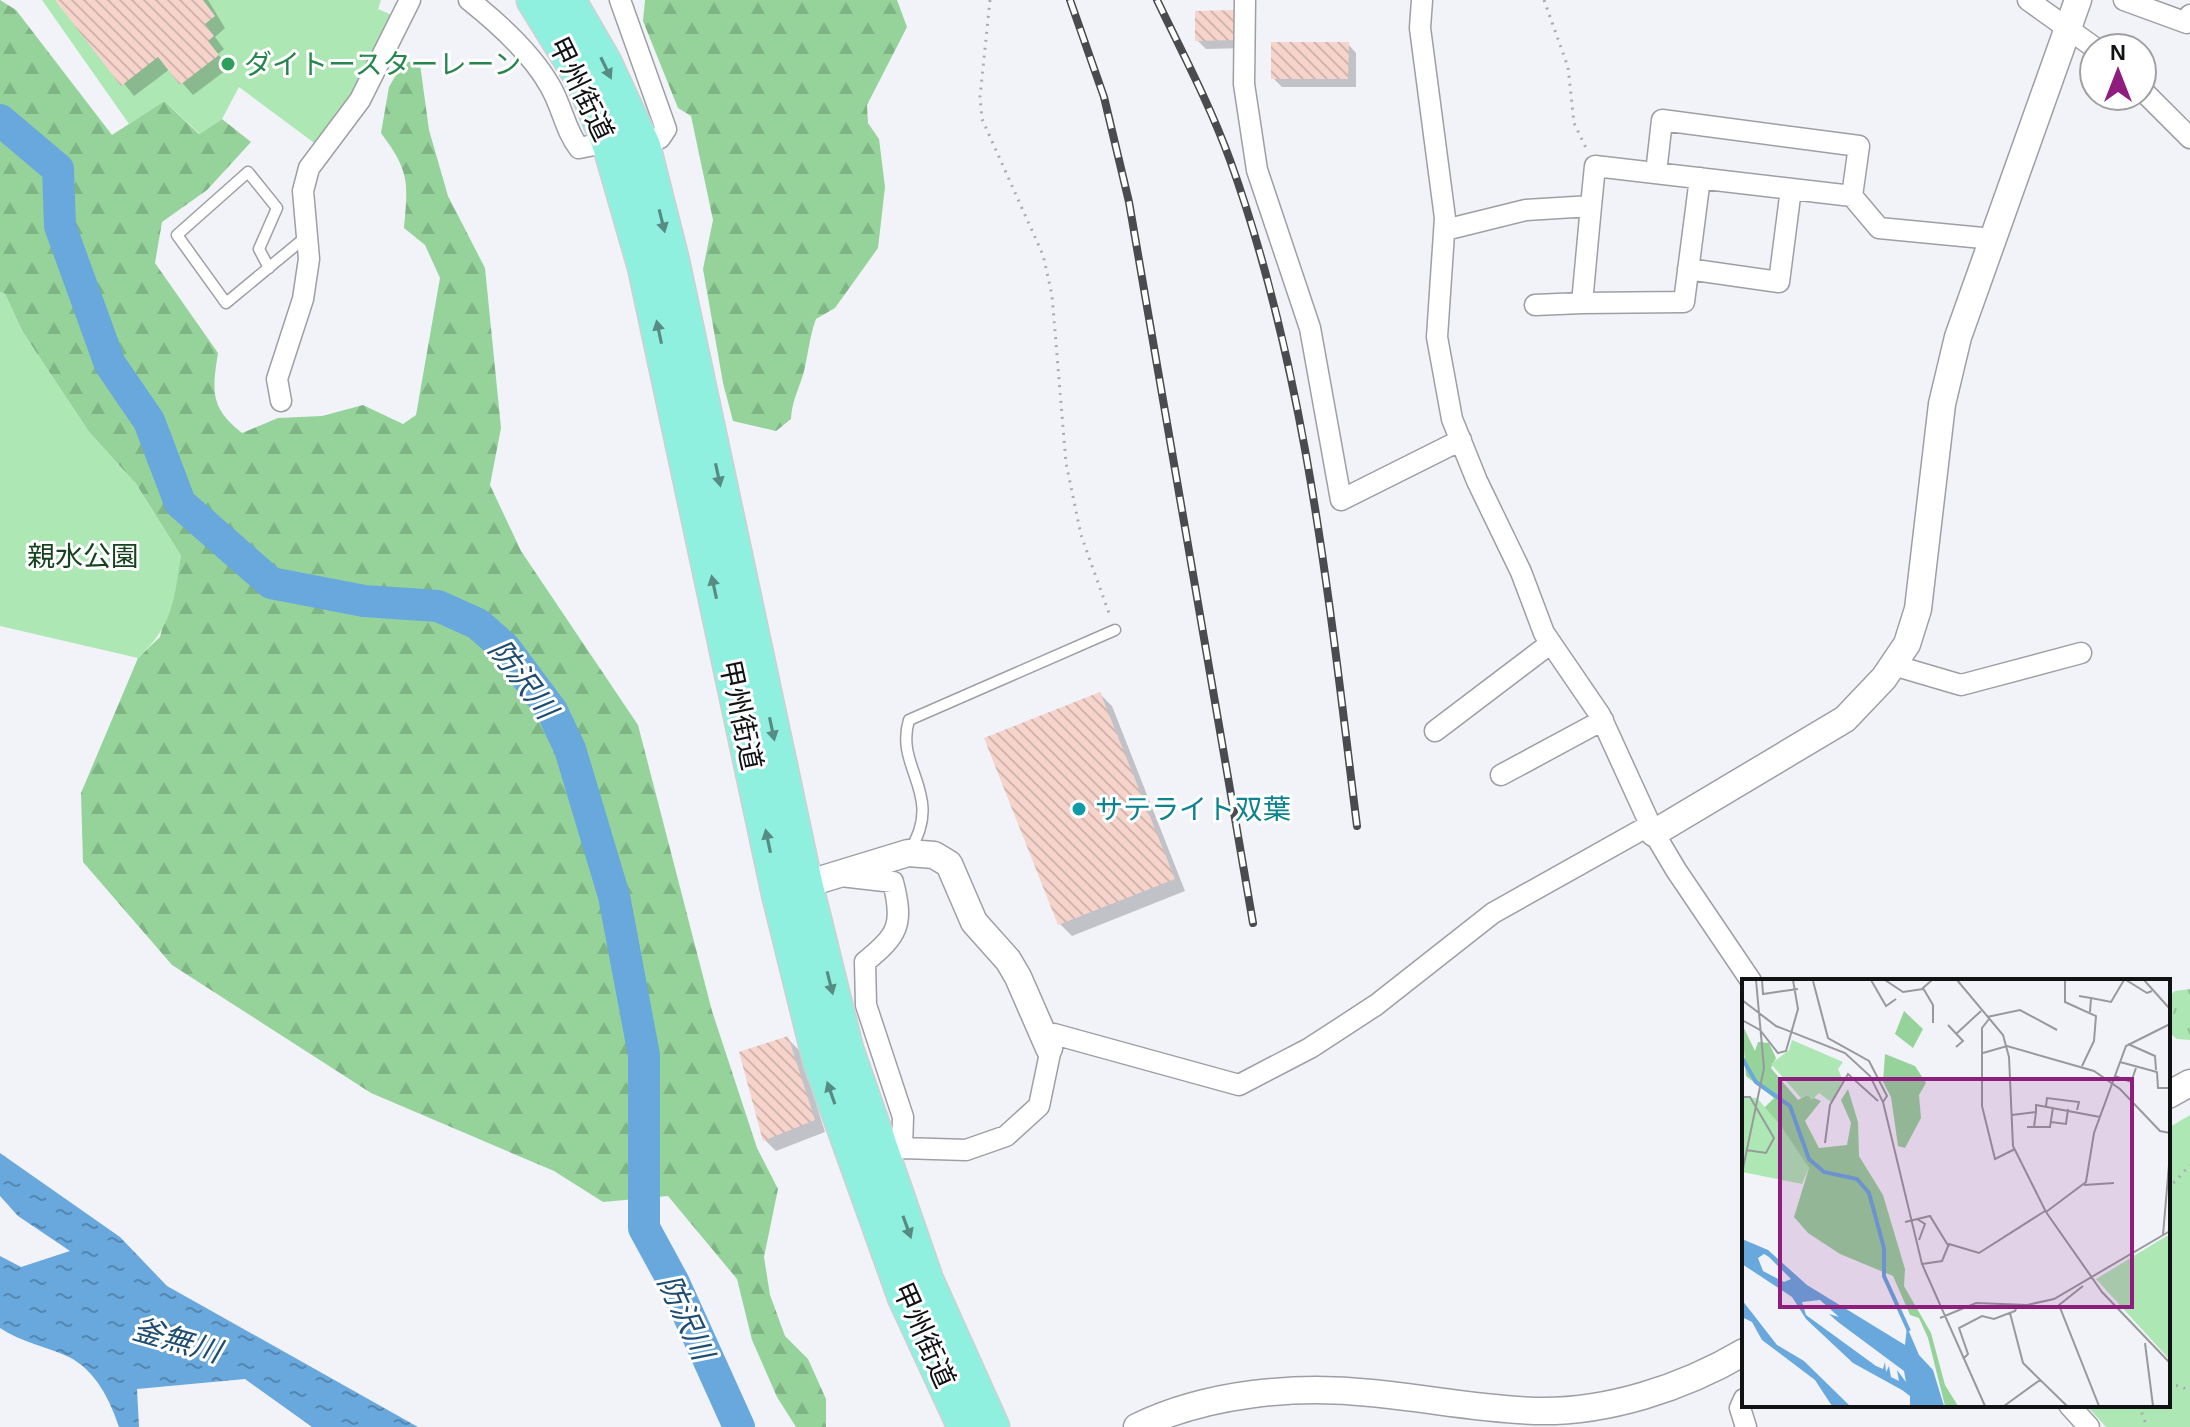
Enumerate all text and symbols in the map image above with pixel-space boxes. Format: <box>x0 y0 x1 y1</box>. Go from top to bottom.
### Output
street label: 甲州街道 <box>543 32 619 146</box>
north arrow <box>2078 32 2158 112</box>
text: N <box>2110 40 2126 65</box>
place label: ダイトースターレーン <box>244 49 521 80</box>
marker: ダイトースターレーン <box>219 55 237 73</box>
one-way arrow <box>600 56 613 79</box>
one-way arrow <box>657 209 669 234</box>
one-way arrow <box>653 320 665 345</box>
one-way arrow <box>712 463 725 488</box>
park label: 親水公園 <box>27 541 139 572</box>
one-way arrow <box>707 574 719 599</box>
water label: 防沢川 <box>483 633 565 727</box>
street label: 甲州街道 <box>714 657 768 773</box>
one-way arrow <box>766 717 779 742</box>
place label: サテライト双葉 <box>1095 794 1291 825</box>
marker: サテライト双葉 <box>1070 800 1088 818</box>
one-way arrow <box>761 828 774 853</box>
one-way arrow <box>824 971 836 996</box>
inset map <box>1742 979 2170 1407</box>
one-way arrow <box>824 1081 836 1105</box>
one-way arrow <box>901 1215 914 1239</box>
water label: 防沢川 <box>652 1269 721 1367</box>
street label: 甲州街道 <box>887 1278 961 1392</box>
water label: 釜無川 <box>129 1312 228 1369</box>

